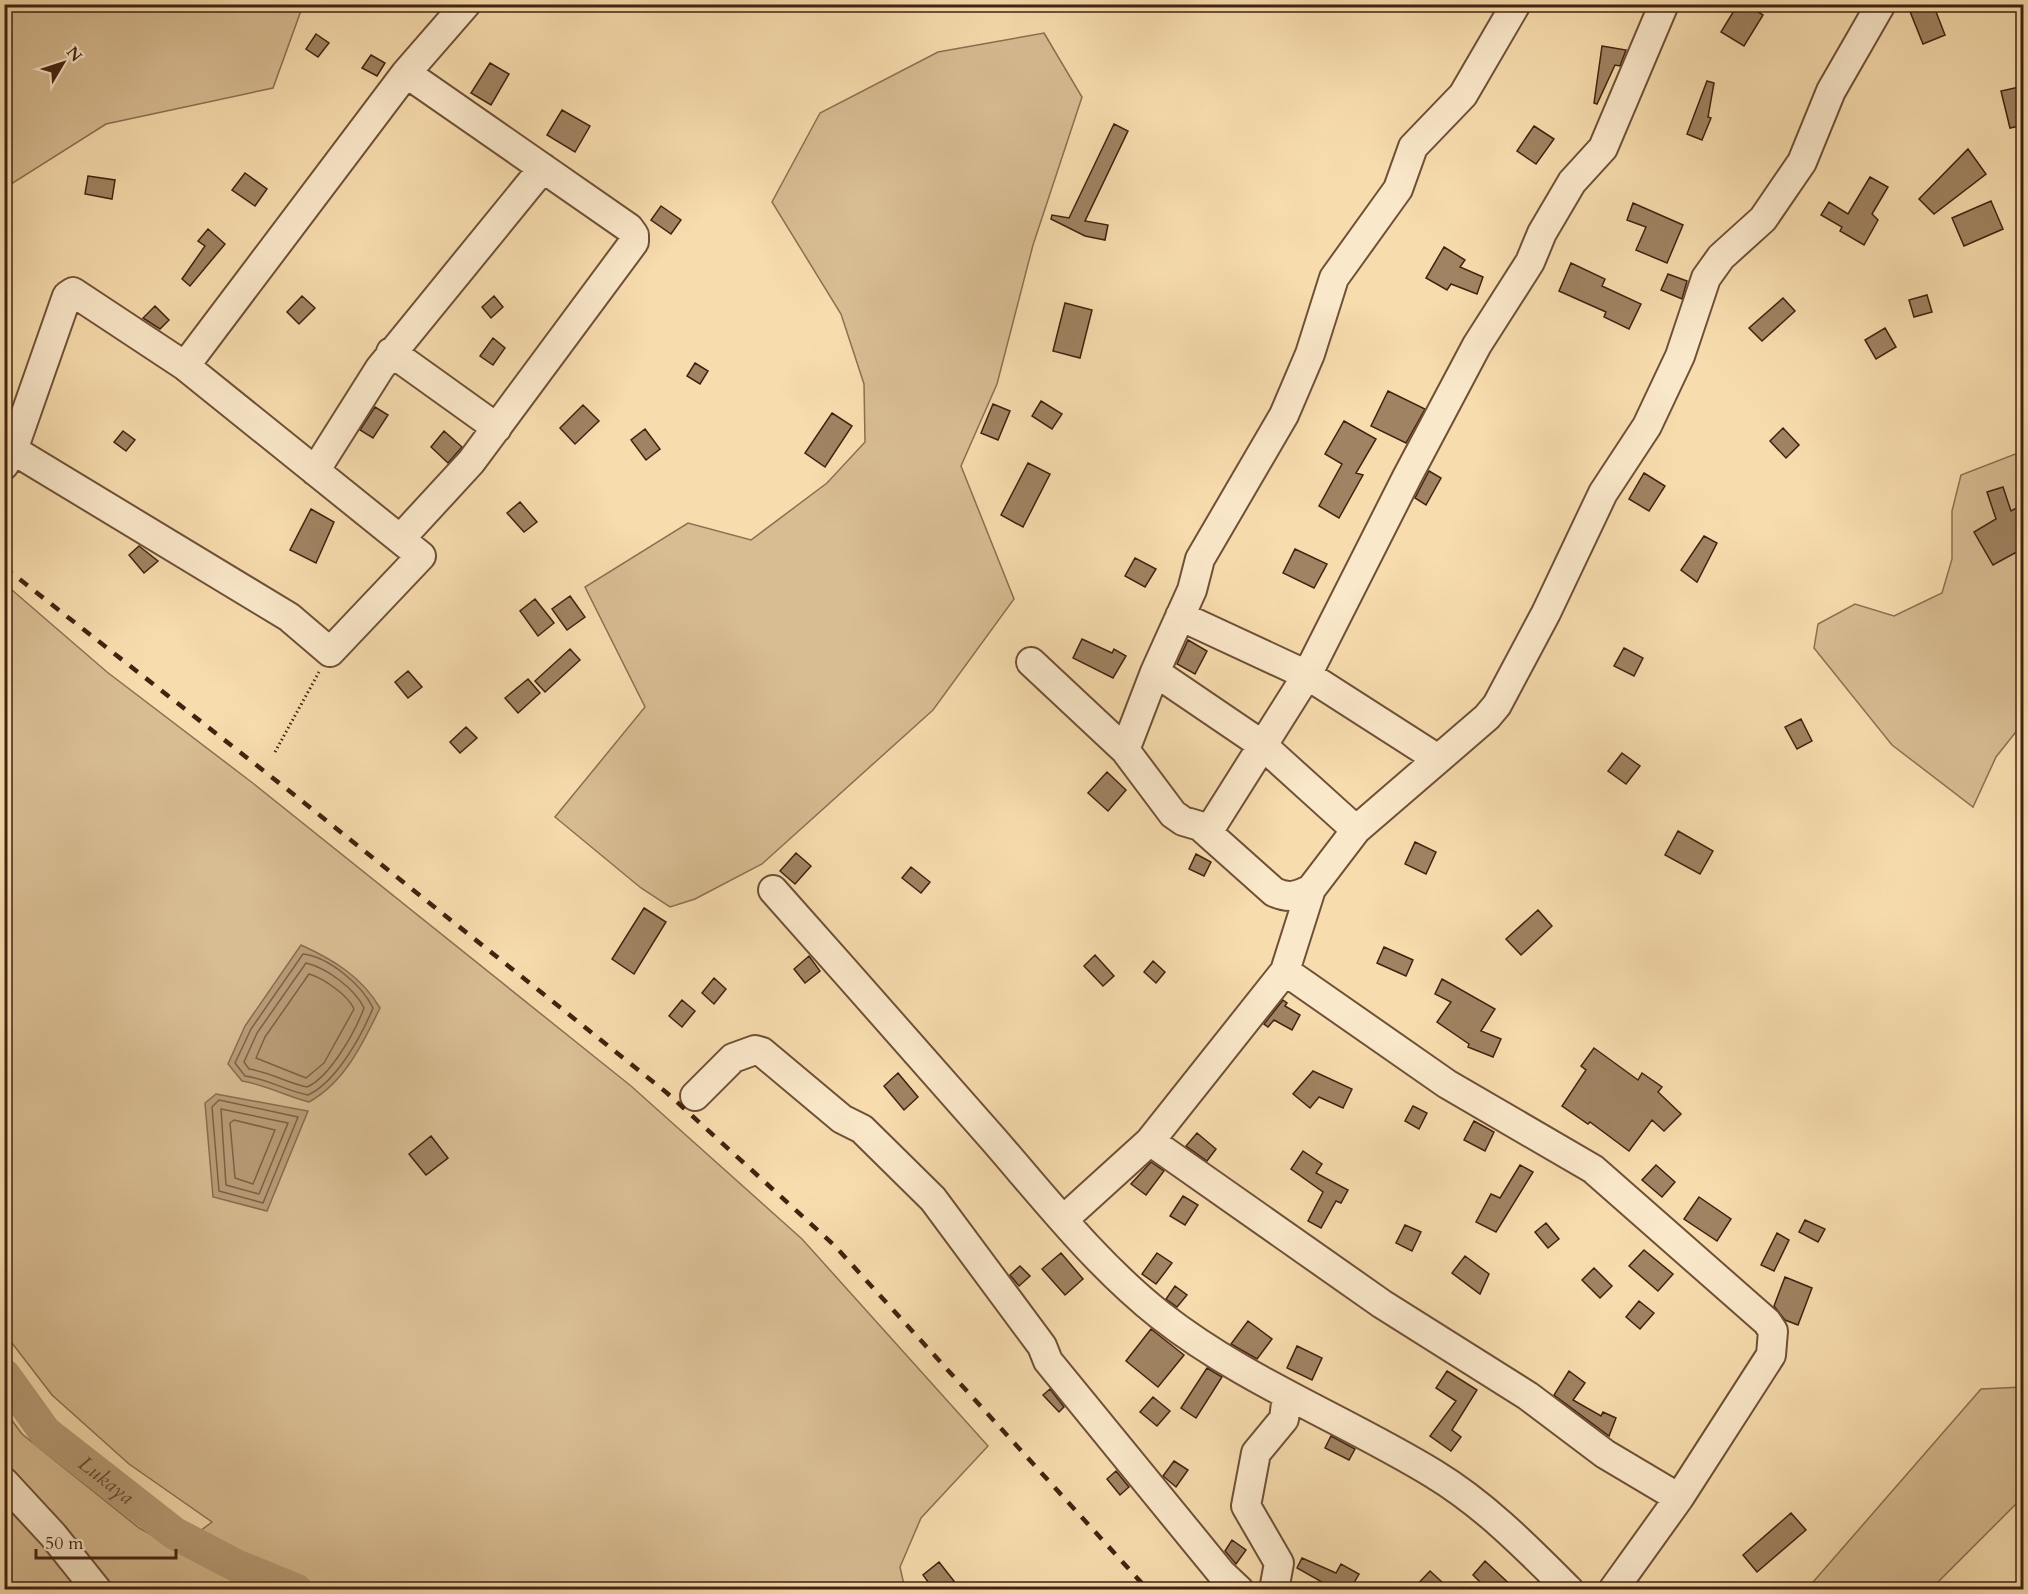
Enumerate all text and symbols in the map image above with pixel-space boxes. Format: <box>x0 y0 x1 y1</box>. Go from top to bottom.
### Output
north arrow <box>33 33 93 93</box>
text: N <box>61 42 87 67</box>
water label: Lukaya <box>72 1449 140 1511</box>
scale bar <box>36 1522 176 1560</box>
text: 50 m <box>45 1531 84 1556</box>

